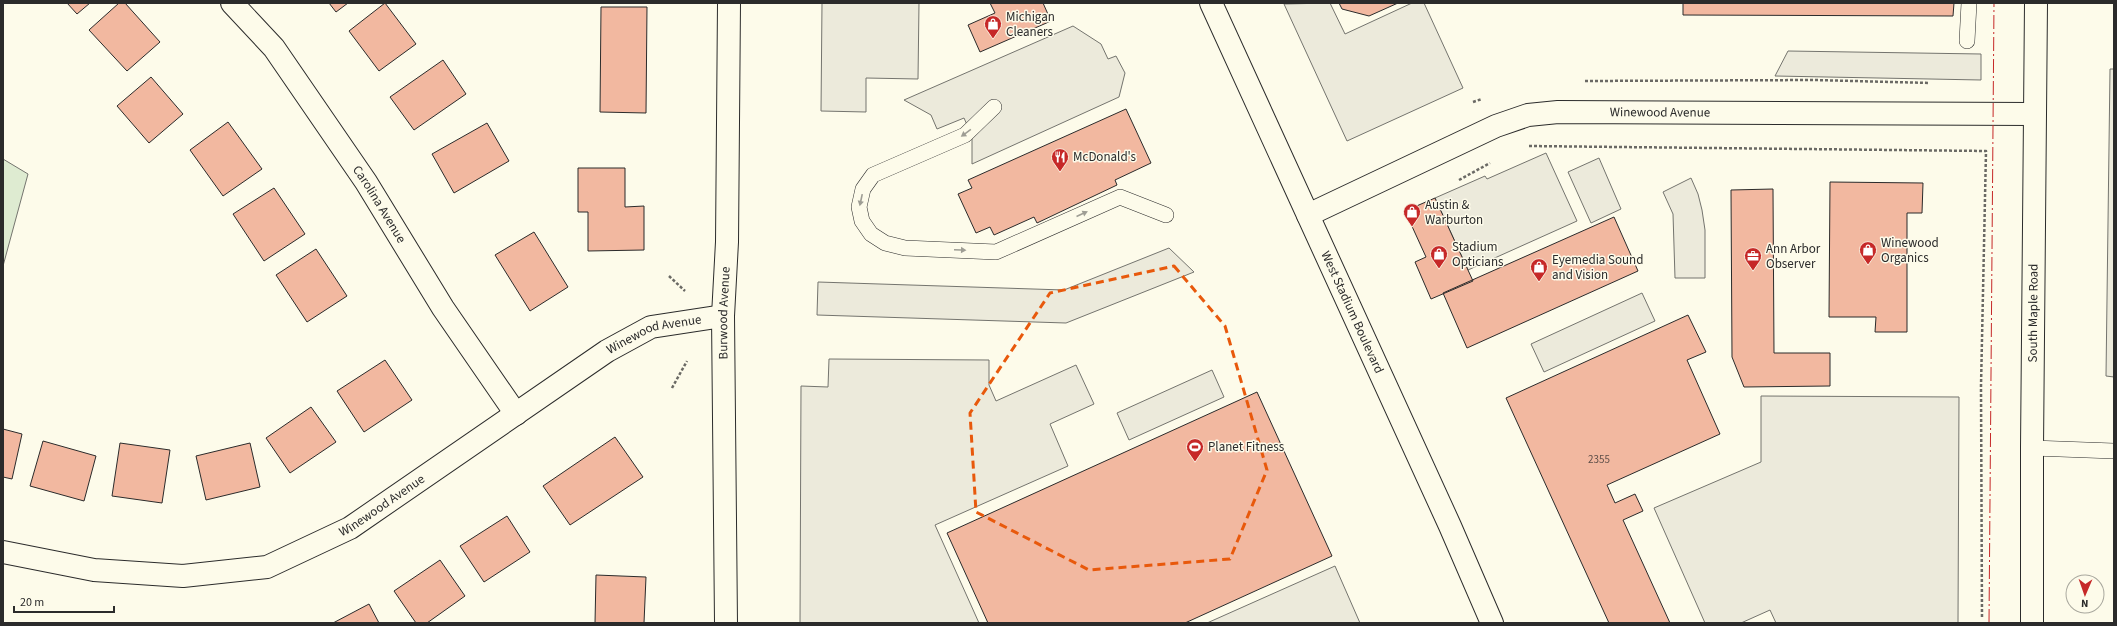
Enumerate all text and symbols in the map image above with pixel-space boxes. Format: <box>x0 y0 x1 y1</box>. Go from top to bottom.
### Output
place label: Michigan Cleaners <box>1006 8 1055 41</box>
shop icon: Michigan Cleaners <box>983 14 1003 39</box>
street label: Winewood Avenue <box>1610 103 1710 122</box>
one-way arrow <box>960 129 971 137</box>
restaurant icon: McDonald's <box>1050 147 1070 172</box>
place label: McDonald's <box>1073 148 1137 166</box>
street label: Carolina Avenue <box>348 162 410 246</box>
one-way arrow <box>857 194 863 206</box>
place label: Austin & Warburton <box>1425 196 1483 229</box>
shop icon: Austin & Warburton <box>1402 202 1422 227</box>
one-way arrow <box>1076 211 1088 217</box>
place label: Winewood Organics <box>1881 234 1939 267</box>
place label: Stadium Opticians <box>1452 238 1504 271</box>
place label: Ann Arbor Observer <box>1766 240 1821 273</box>
shop icon: Winewood Organics <box>1858 240 1878 265</box>
shop icon: Stadium Opticians <box>1429 244 1449 269</box>
office icon: Ann Arbor Observer <box>1743 246 1763 271</box>
one-way arrow <box>954 247 966 254</box>
street label: West Stadium Boulevard <box>1317 248 1388 376</box>
place label: Eyemedia Sound and Vision <box>1552 251 1643 284</box>
shop icon: Eyemedia Sound and Vision <box>1529 257 1549 282</box>
street label: South Maple Road <box>2024 264 2043 362</box>
street label: Burwood Avenue <box>714 266 735 360</box>
street label: Winewood Avenue <box>603 310 703 359</box>
sports icon: Planet Fitness <box>1185 437 1205 462</box>
place label: Planet Fitness <box>1208 438 1285 456</box>
house number: 2355 <box>1588 452 1610 467</box>
street label: Winewood Avenue <box>336 470 428 541</box>
north arrow <box>2065 574 2105 614</box>
scale bar <box>14 588 114 614</box>
text: 20 m <box>20 594 44 611</box>
text: N <box>2081 596 2089 611</box>

